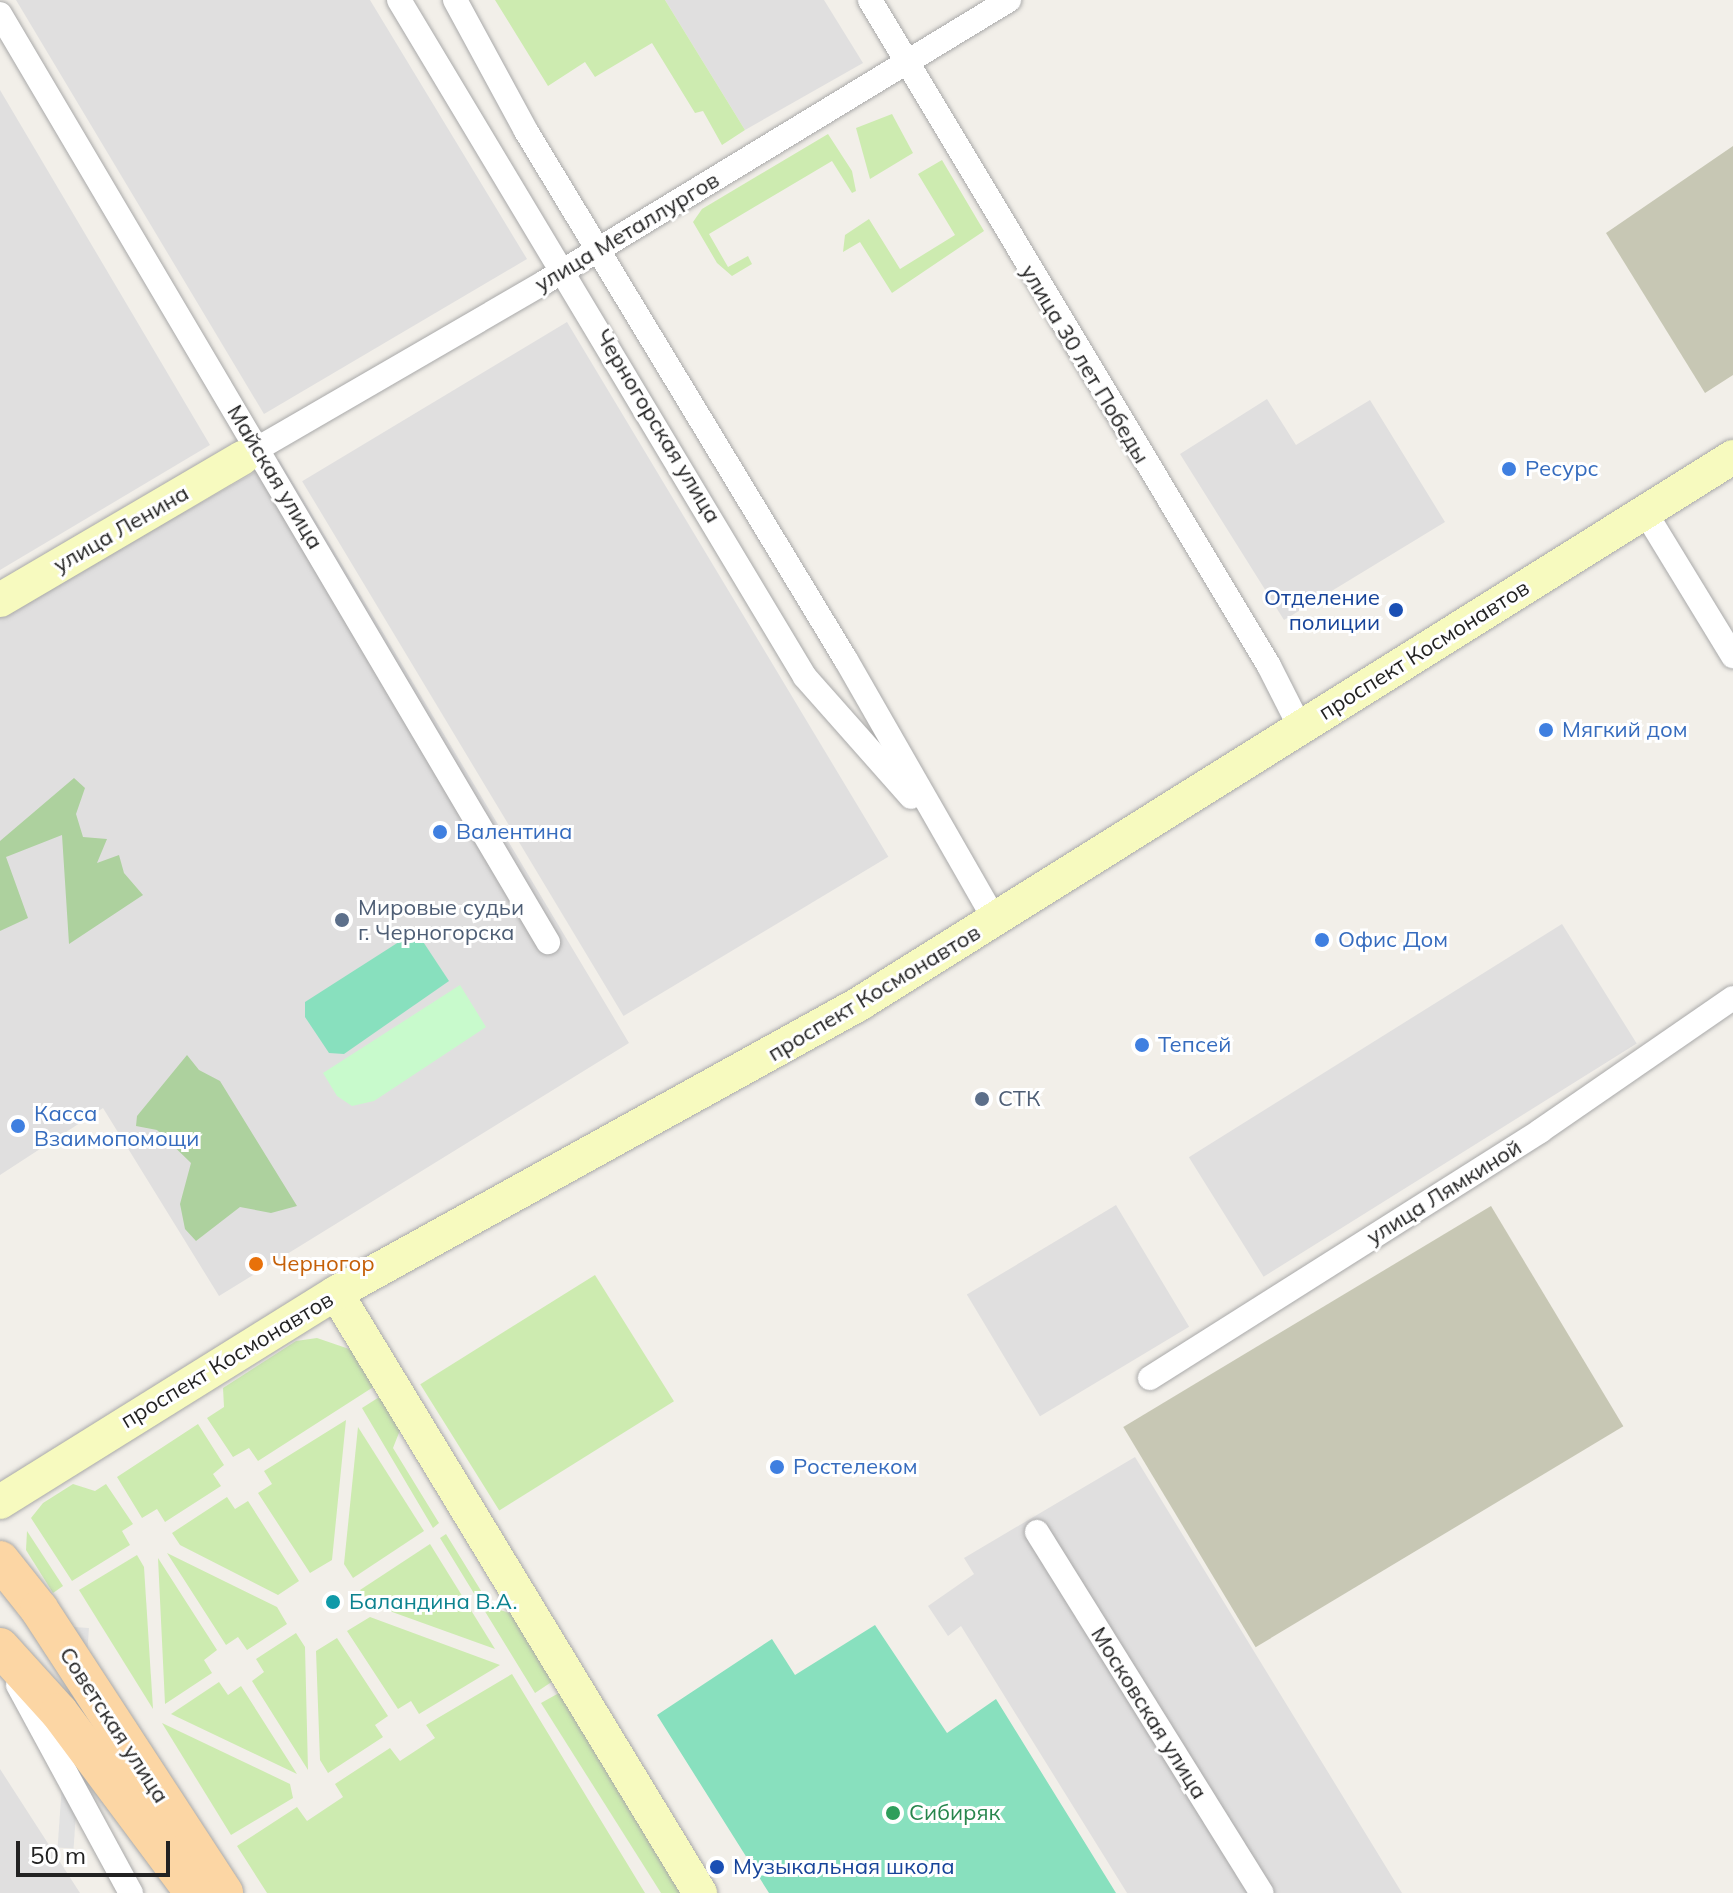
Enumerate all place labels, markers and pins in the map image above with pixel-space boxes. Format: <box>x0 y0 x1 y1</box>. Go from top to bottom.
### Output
place label: Ресурс <box>1525 456 1599 482</box>
marker: Ресурс <box>1500 460 1518 478</box>
place label: Отделение полиции <box>1264 584 1380 636</box>
marker: Отделение полиции <box>1387 601 1405 619</box>
place label: Мягкий дом <box>1562 717 1687 743</box>
marker: Мягкий дом <box>1537 721 1555 739</box>
place label: Валентина <box>456 819 572 845</box>
marker: Валентина <box>431 823 449 841</box>
place label: Мировые судьи г. Черногорска <box>358 894 524 946</box>
marker: Мировые судьи г. Черногорска <box>333 911 351 929</box>
place label: Офис Дом <box>1338 927 1448 953</box>
marker: Офис Дом <box>1313 931 1331 949</box>
place label: Тепсей <box>1158 1032 1231 1058</box>
marker: Тепсей <box>1133 1036 1151 1054</box>
place label: СТК <box>998 1086 1041 1112</box>
marker: СТК <box>973 1090 991 1108</box>
place label: Касса Взаимопомощи <box>34 1100 199 1152</box>
marker: Касса Взаимопомощи <box>9 1117 27 1135</box>
place label: Черногор <box>272 1251 375 1277</box>
marker: Черногор <box>247 1255 265 1273</box>
place label: Ростелеком <box>793 1454 918 1480</box>
marker: Ростелеком <box>768 1458 786 1476</box>
place label: Баландина В.А. <box>349 1589 517 1615</box>
marker: Баландина В.А. <box>324 1593 342 1611</box>
place label: Сибиряк <box>909 1800 1000 1826</box>
marker: Сибиряк <box>884 1804 902 1822</box>
place label: Музыкальная школа <box>733 1854 955 1880</box>
marker: Музыкальная школа <box>708 1858 726 1876</box>

